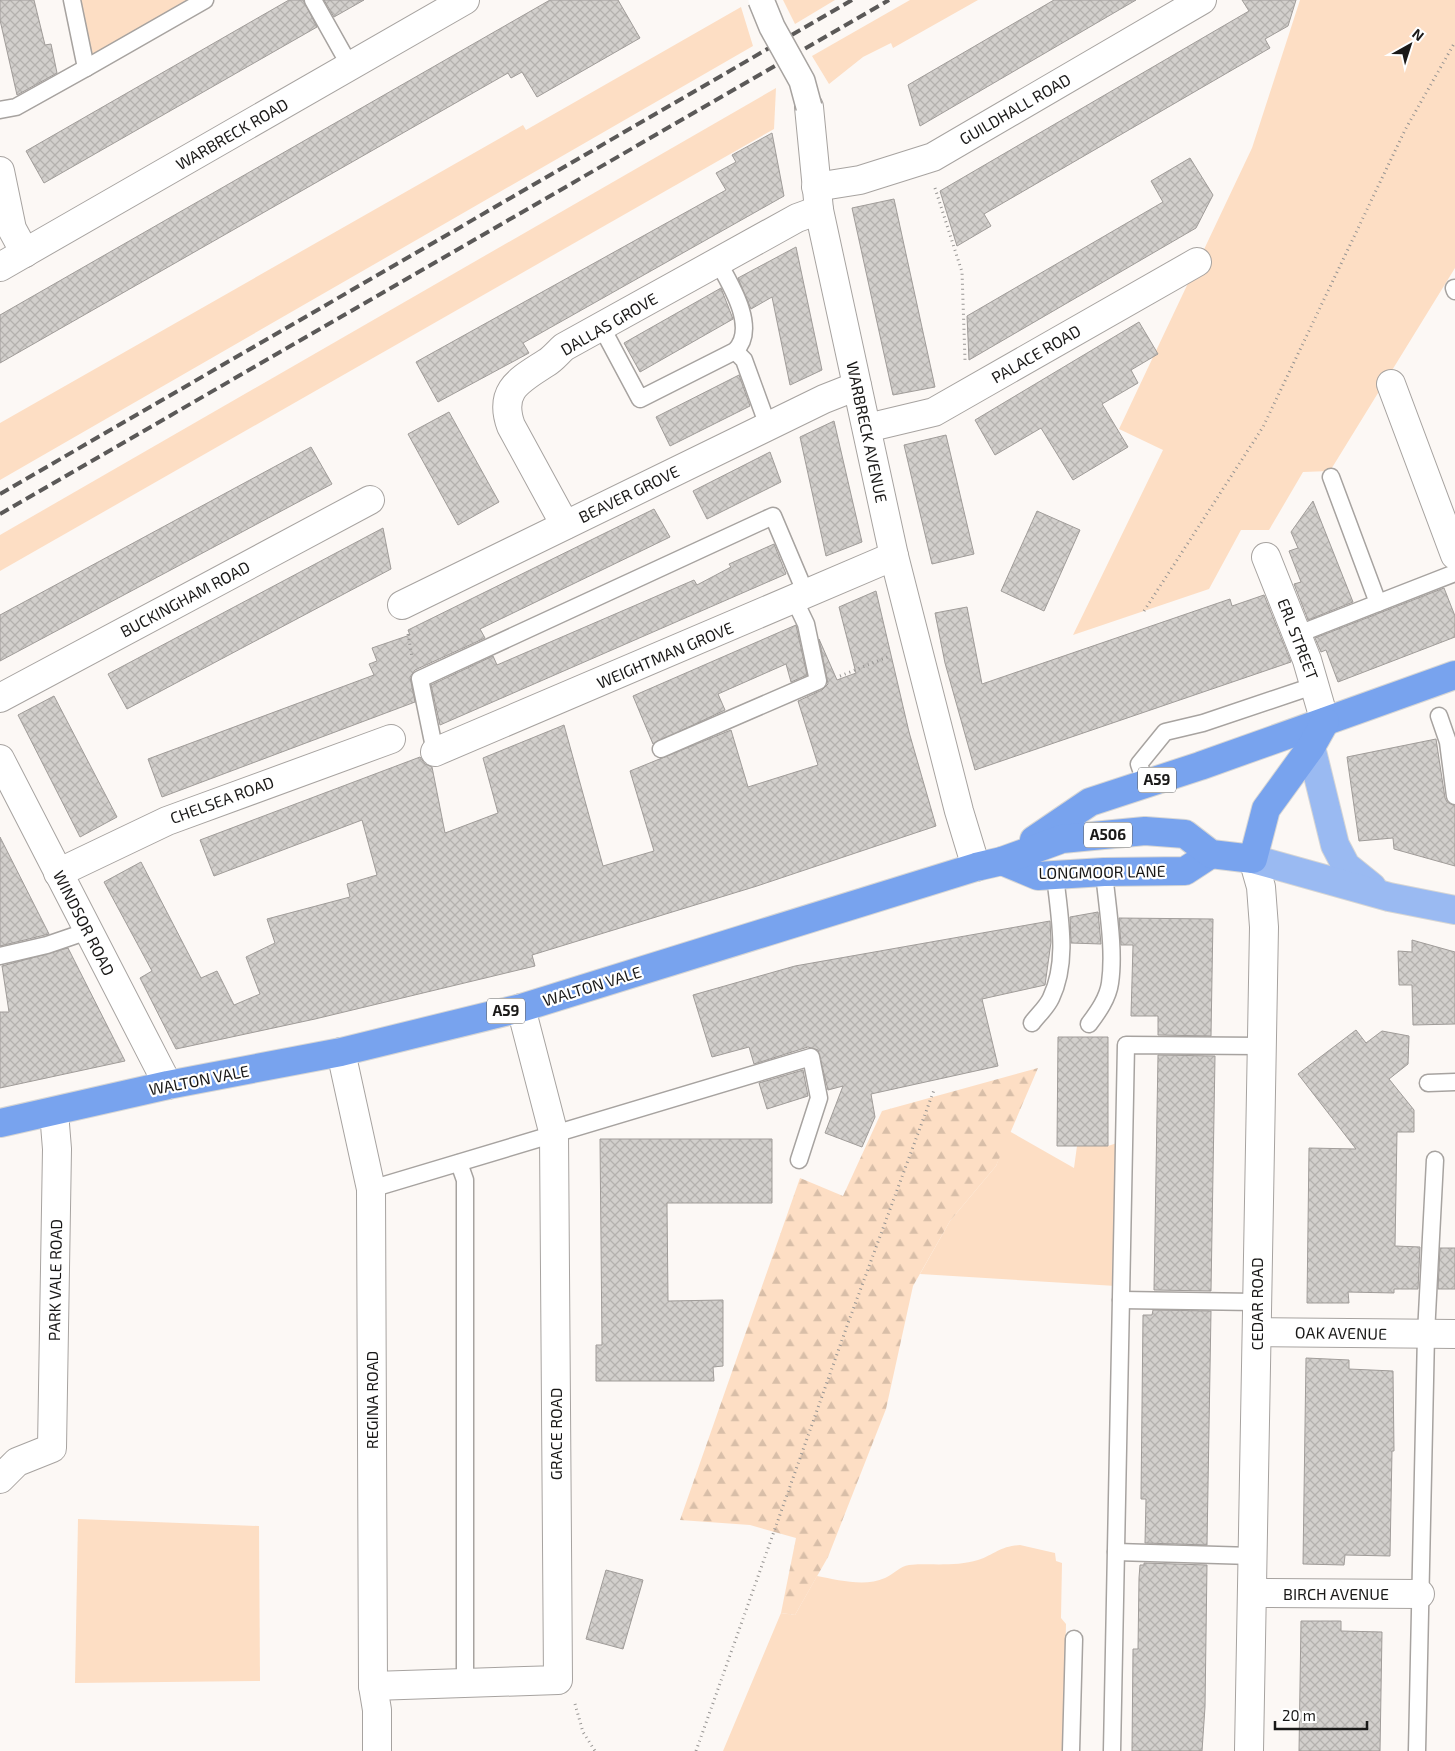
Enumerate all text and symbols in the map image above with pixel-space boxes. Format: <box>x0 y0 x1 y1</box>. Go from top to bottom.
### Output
north arrow <box>1385 20 1435 70</box>
text: N <box>1409 25 1428 44</box>
street label: GUILDHALL ROAD <box>956 69 1074 148</box>
street label: WARBRECK ROAD <box>172 94 291 173</box>
street label: DALLAS GROVE <box>557 288 661 359</box>
street label: PALACE ROAD <box>988 320 1084 387</box>
street label: WARBRECK AVENUE <box>843 360 892 504</box>
street label: BEAVER GROVE <box>575 461 682 526</box>
street label: BUCKINGHAM ROAD <box>117 556 253 641</box>
street label: ERL STREET <box>1274 595 1323 682</box>
street label: WEIGHTMAN GROVE <box>594 617 736 692</box>
road number: A59 <box>1138 768 1176 792</box>
street label: CHELSEA ROAD <box>167 772 276 827</box>
road number: A506 <box>1084 822 1132 848</box>
street label: LONGMOOR LANE <box>1038 861 1166 882</box>
street label: WINDSOR ROAD <box>50 867 119 979</box>
street label: WALTON VALE <box>540 962 643 1010</box>
road number: A59 <box>487 998 525 1024</box>
street label: WALTON VALE <box>147 1060 251 1099</box>
street label: PARK VALE ROAD <box>44 1219 65 1341</box>
street label: CEDAR ROAD <box>1247 1257 1266 1351</box>
street label: OAK AVENUE <box>1295 1322 1387 1343</box>
street label: REGINA ROAD <box>362 1351 381 1449</box>
street label: GRACE ROAD <box>546 1388 565 1480</box>
street label: BIRCH AVENUE <box>1283 1584 1389 1603</box>
scale bar <box>1275 1698 1368 1730</box>
text: 20 m <box>1282 1706 1316 1724</box>

